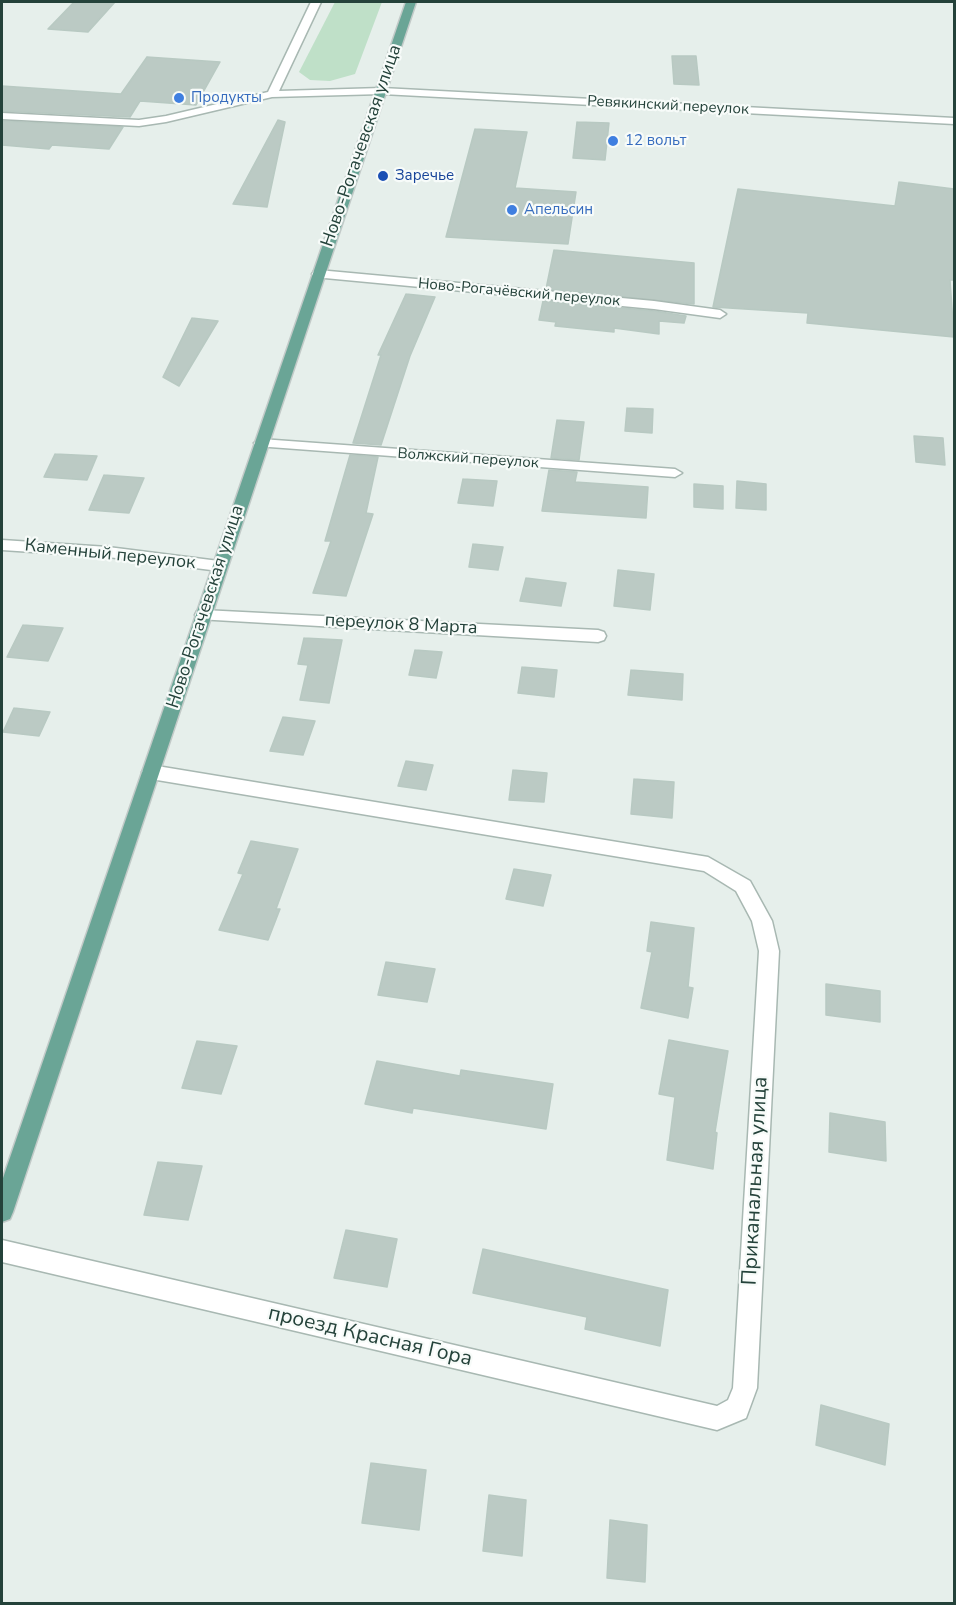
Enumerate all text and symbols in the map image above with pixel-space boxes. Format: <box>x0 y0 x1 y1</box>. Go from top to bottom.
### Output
street label: Ново-Рогачевская улица <box>317 42 407 250</box>
place label: Продукты <box>191 89 262 107</box>
marker: Продукты <box>172 91 186 105</box>
street label: Ревякинский переулок <box>587 93 749 119</box>
place label: 12 вольт <box>625 132 686 150</box>
marker: 12 вольт <box>606 134 620 148</box>
place label: Заречье <box>395 167 454 185</box>
marker: Заречье <box>376 169 390 183</box>
place label: Апельсин <box>524 201 593 219</box>
marker: Апельсин <box>505 203 519 217</box>
street label: Ново-Рогачёвский переулок <box>417 275 621 311</box>
street label: Волжский переулок <box>397 445 539 473</box>
street label: Ново-Рогачевская улица <box>163 503 249 711</box>
street label: Каменный переулок <box>23 535 197 575</box>
street label: переулок 8 Марта <box>324 610 478 640</box>
street label: Приканальная улица <box>738 1076 774 1286</box>
street label: проезд Красная Гора <box>266 1301 474 1373</box>

